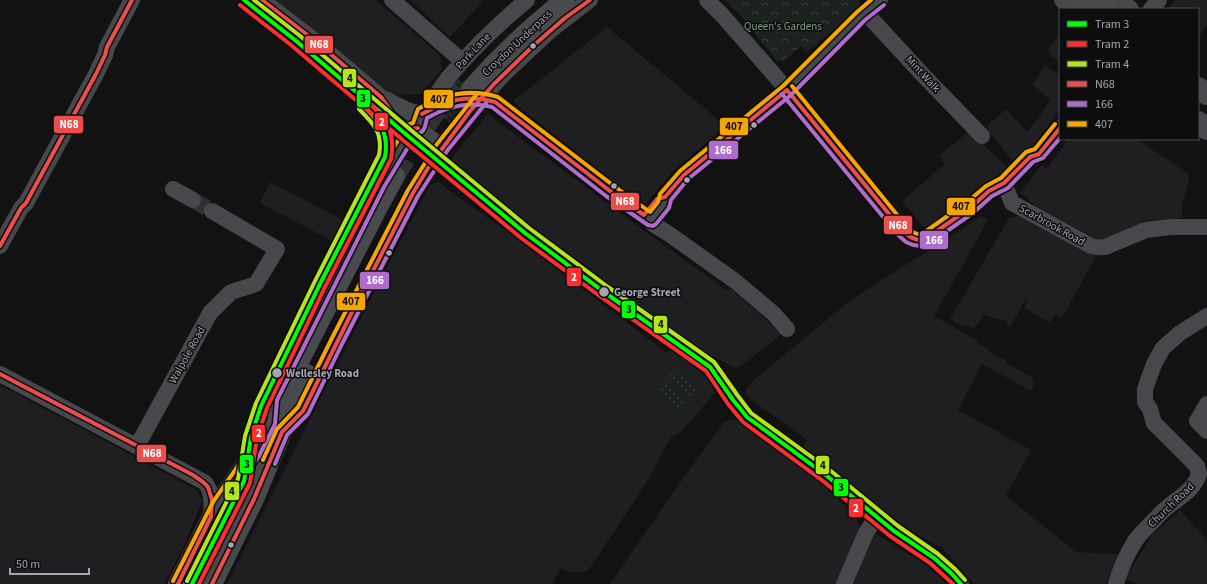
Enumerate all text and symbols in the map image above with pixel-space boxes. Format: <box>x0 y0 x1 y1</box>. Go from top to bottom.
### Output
street label: Croydon Underpass <box>479 6 555 79</box>
legend <box>1059 8 1199 140</box>
text: Tram 3 <box>1095 16 1129 33</box>
park label: Queen's Gardens <box>744 19 822 34</box>
street label: Park Lane <box>452 29 494 73</box>
line badge: N68 <box>304 35 334 54</box>
text: Tram 2 <box>1095 36 1129 53</box>
text: N68 <box>310 37 329 52</box>
unlabelled marker <box>528 41 538 51</box>
street label: Mint Walk <box>902 52 944 96</box>
text: Tram 4 <box>1095 56 1129 73</box>
line badge: 4 <box>342 68 357 88</box>
text: 4 <box>347 71 353 86</box>
text: N68 <box>1095 76 1115 93</box>
line badge: 3 <box>356 89 371 108</box>
line badge: 407 <box>423 89 454 109</box>
text: 3 <box>360 91 366 106</box>
text: 407 <box>430 92 448 107</box>
text: 166 <box>1095 96 1113 113</box>
line badge: 2 <box>374 112 389 131</box>
line badge: N68 <box>53 115 84 134</box>
text: 2 <box>379 115 385 130</box>
text: 407 <box>1095 116 1113 133</box>
text: N68 <box>60 117 79 132</box>
line badge: 407 <box>719 117 749 136</box>
text: 407 <box>725 119 743 134</box>
unlabelled marker <box>749 120 759 130</box>
line badge: 166 <box>708 140 739 160</box>
text: 166 <box>714 143 732 158</box>
unlabelled marker <box>682 175 692 185</box>
unlabelled marker <box>609 181 619 191</box>
line badge: N68 <box>610 192 640 211</box>
text: N68 <box>616 194 635 209</box>
line badge: 407 <box>946 197 976 216</box>
text: 407 <box>952 199 970 214</box>
street label: Scarbrook Road <box>1016 201 1088 249</box>
line badge: N68 <box>883 215 913 235</box>
text: N68 <box>889 218 908 233</box>
line badge: 166 <box>919 230 949 250</box>
text: 166 <box>925 233 943 248</box>
unlabelled marker <box>384 248 394 258</box>
line badge: 2 <box>566 267 582 287</box>
text: 2 <box>571 270 577 285</box>
line badge: 166 <box>359 271 390 290</box>
text: 166 <box>366 273 384 288</box>
marker: George Street <box>597 285 611 299</box>
place label: George Street <box>614 285 681 300</box>
line badge: 407 <box>336 292 366 311</box>
text: 407 <box>342 294 360 309</box>
line badge: 3 <box>621 300 636 319</box>
text: 3 <box>626 302 632 317</box>
line badge: 4 <box>653 315 668 334</box>
text: 4 <box>658 317 664 332</box>
street label: Walpole Road <box>165 324 209 386</box>
marker: Wellesley Road <box>270 366 284 380</box>
place label: Wellesley Road <box>286 366 359 381</box>
line badge: 2 <box>251 424 266 443</box>
text: 2 <box>256 426 262 441</box>
line badge: N68 <box>136 444 167 463</box>
text: N68 <box>143 446 162 461</box>
line badge: 3 <box>239 454 254 474</box>
line badge: 4 <box>815 455 830 475</box>
text: 3 <box>244 457 250 472</box>
text: 4 <box>820 458 826 473</box>
line badge: 3 <box>833 478 849 497</box>
street label: Church Road <box>1145 479 1197 531</box>
text: 3 <box>838 480 844 495</box>
line badge: 4 <box>224 481 240 501</box>
text: 4 <box>229 484 235 499</box>
line badge: 2 <box>848 498 864 518</box>
text: 2 <box>853 501 859 516</box>
unlabelled marker <box>226 540 236 550</box>
scale bar <box>10 550 89 576</box>
text: 50 m <box>16 556 40 573</box>

